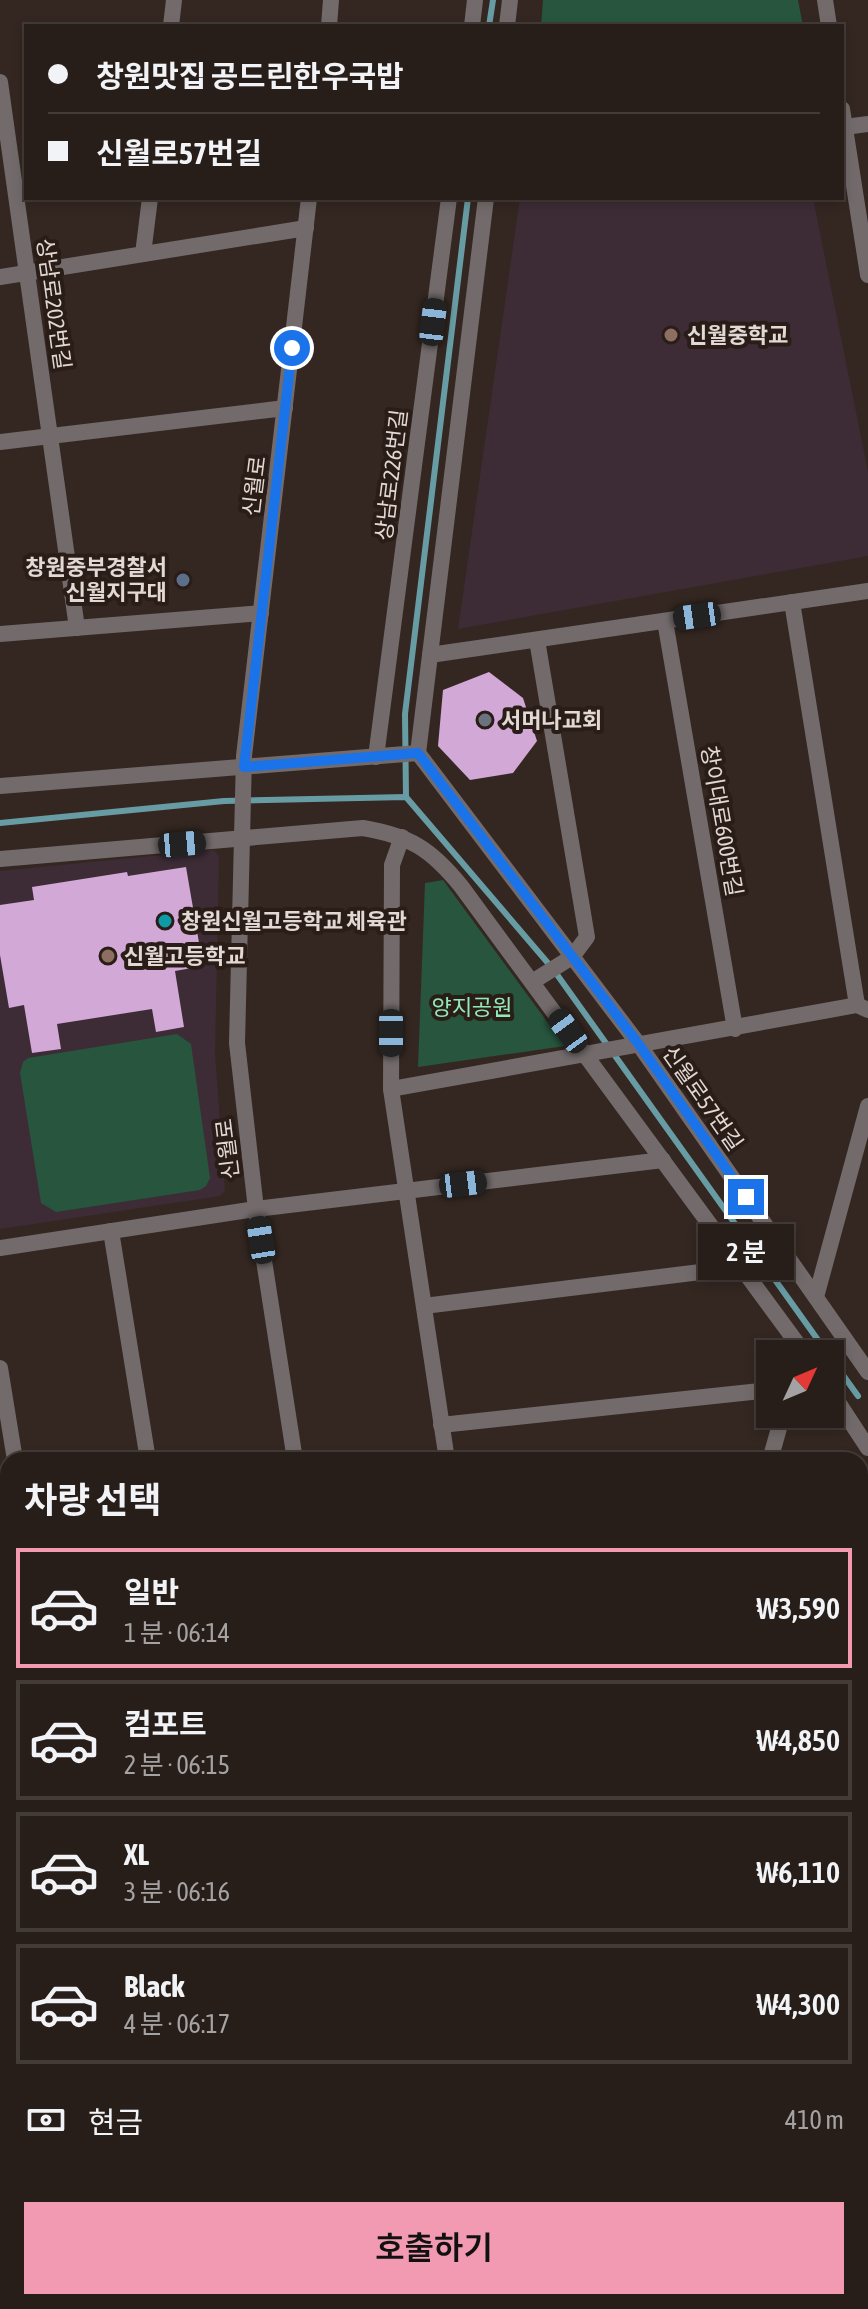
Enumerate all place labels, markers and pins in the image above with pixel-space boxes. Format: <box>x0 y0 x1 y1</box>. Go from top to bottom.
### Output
place label: 신월중학교 <box>687 322 788 348</box>
marker: 신월중학교 <box>662 326 680 344</box>
place label: 창원중부경찰서 신월지구대 <box>25 554 167 605</box>
marker: 창원중부경찰서 신월지구대 <box>174 571 192 589</box>
place label: 서머나교회 <box>501 707 602 733</box>
marker: 서머나교회 <box>476 711 494 729</box>
place label: 창원신월고등학교 체육관 <box>181 908 407 934</box>
marker: 창원신월고등학교 체육관 <box>156 912 174 930</box>
place label: 신월고등학교 <box>124 943 245 969</box>
marker: 신월고등학교 <box>99 947 117 965</box>

